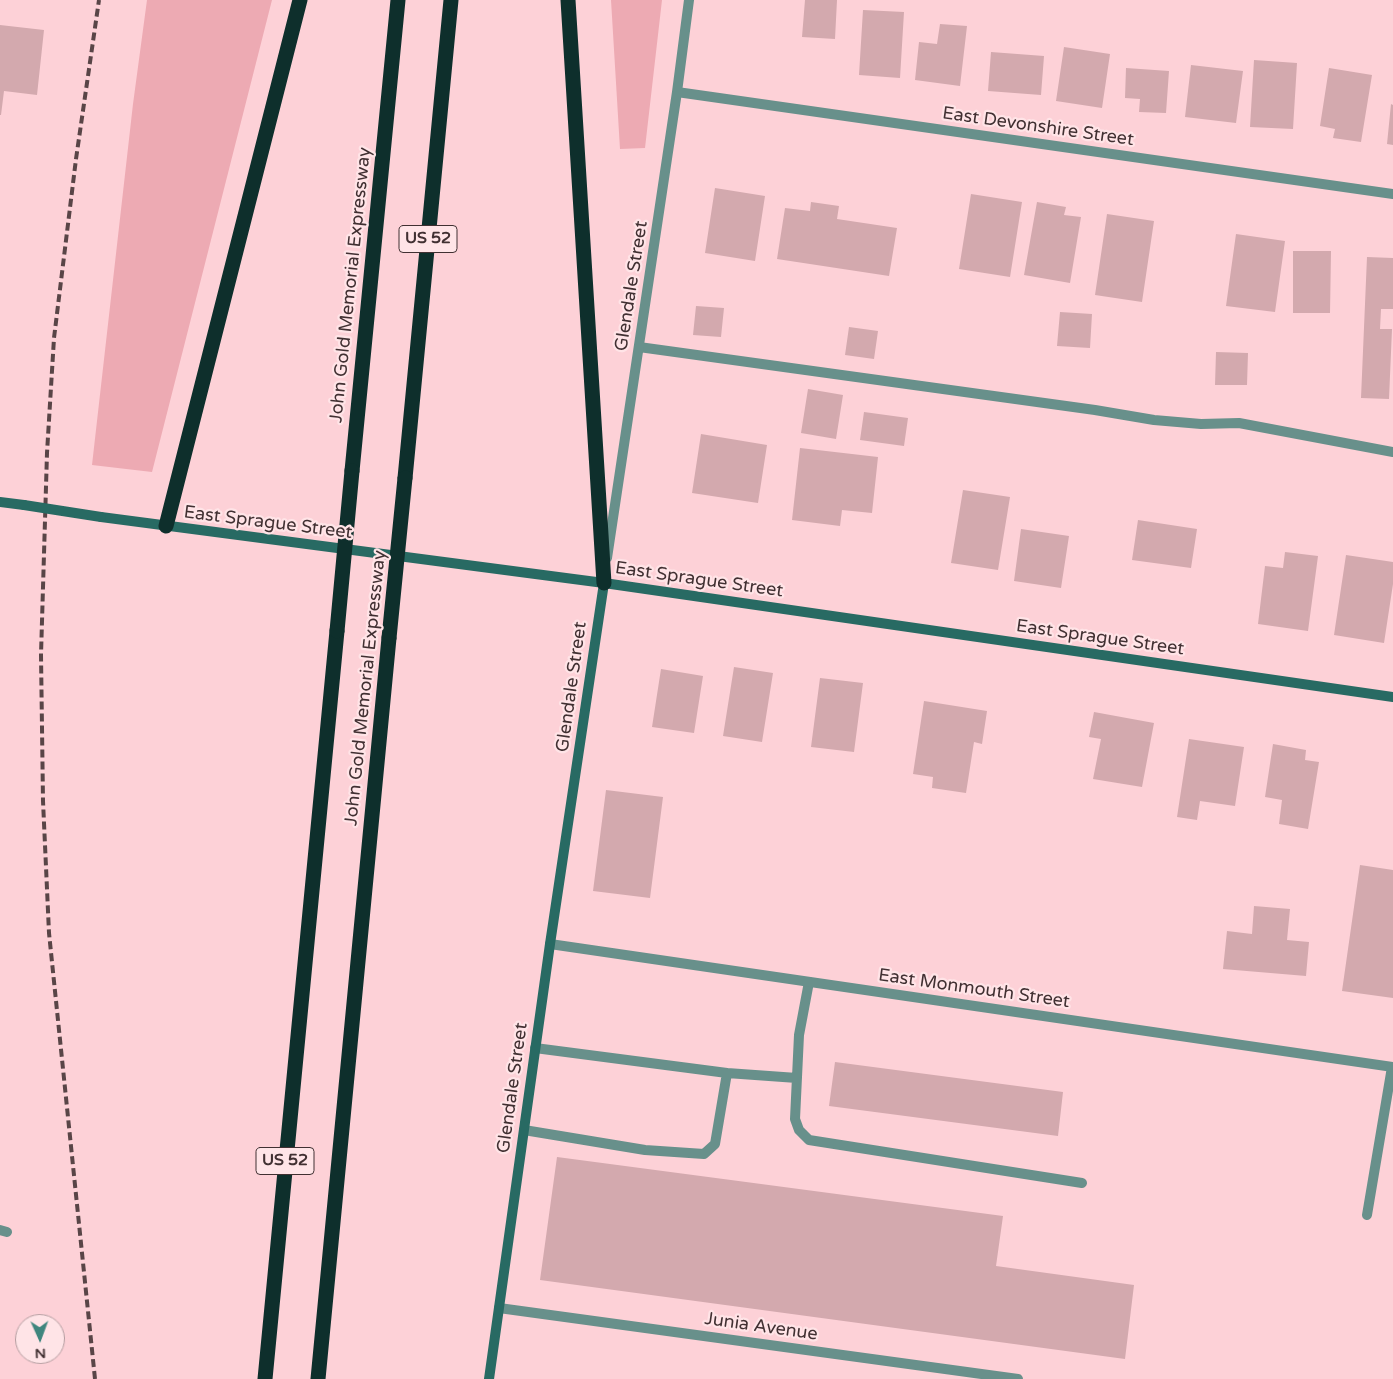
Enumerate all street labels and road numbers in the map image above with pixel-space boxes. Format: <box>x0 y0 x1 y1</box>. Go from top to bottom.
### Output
street label: East Devonshire Street <box>941 103 1135 151</box>
street label: John Gold Memorial Expressway <box>326 146 376 424</box>
street label: Glendale Street <box>611 219 653 353</box>
road number: US 52 <box>399 225 457 252</box>
street label: East Sprague Street <box>183 502 353 544</box>
street label: John Gold Memorial Expressway <box>341 549 391 827</box>
street label: East Sprague Street <box>614 558 784 602</box>
street label: East Sprague Street <box>1015 616 1185 660</box>
street label: Glendale Street <box>552 620 592 754</box>
street label: East Monmouth Street <box>877 965 1071 1013</box>
street label: Glendale Street <box>493 1021 533 1155</box>
road number: US 52 <box>256 1148 314 1174</box>
street label: Junia Avenue <box>703 1308 819 1346</box>

